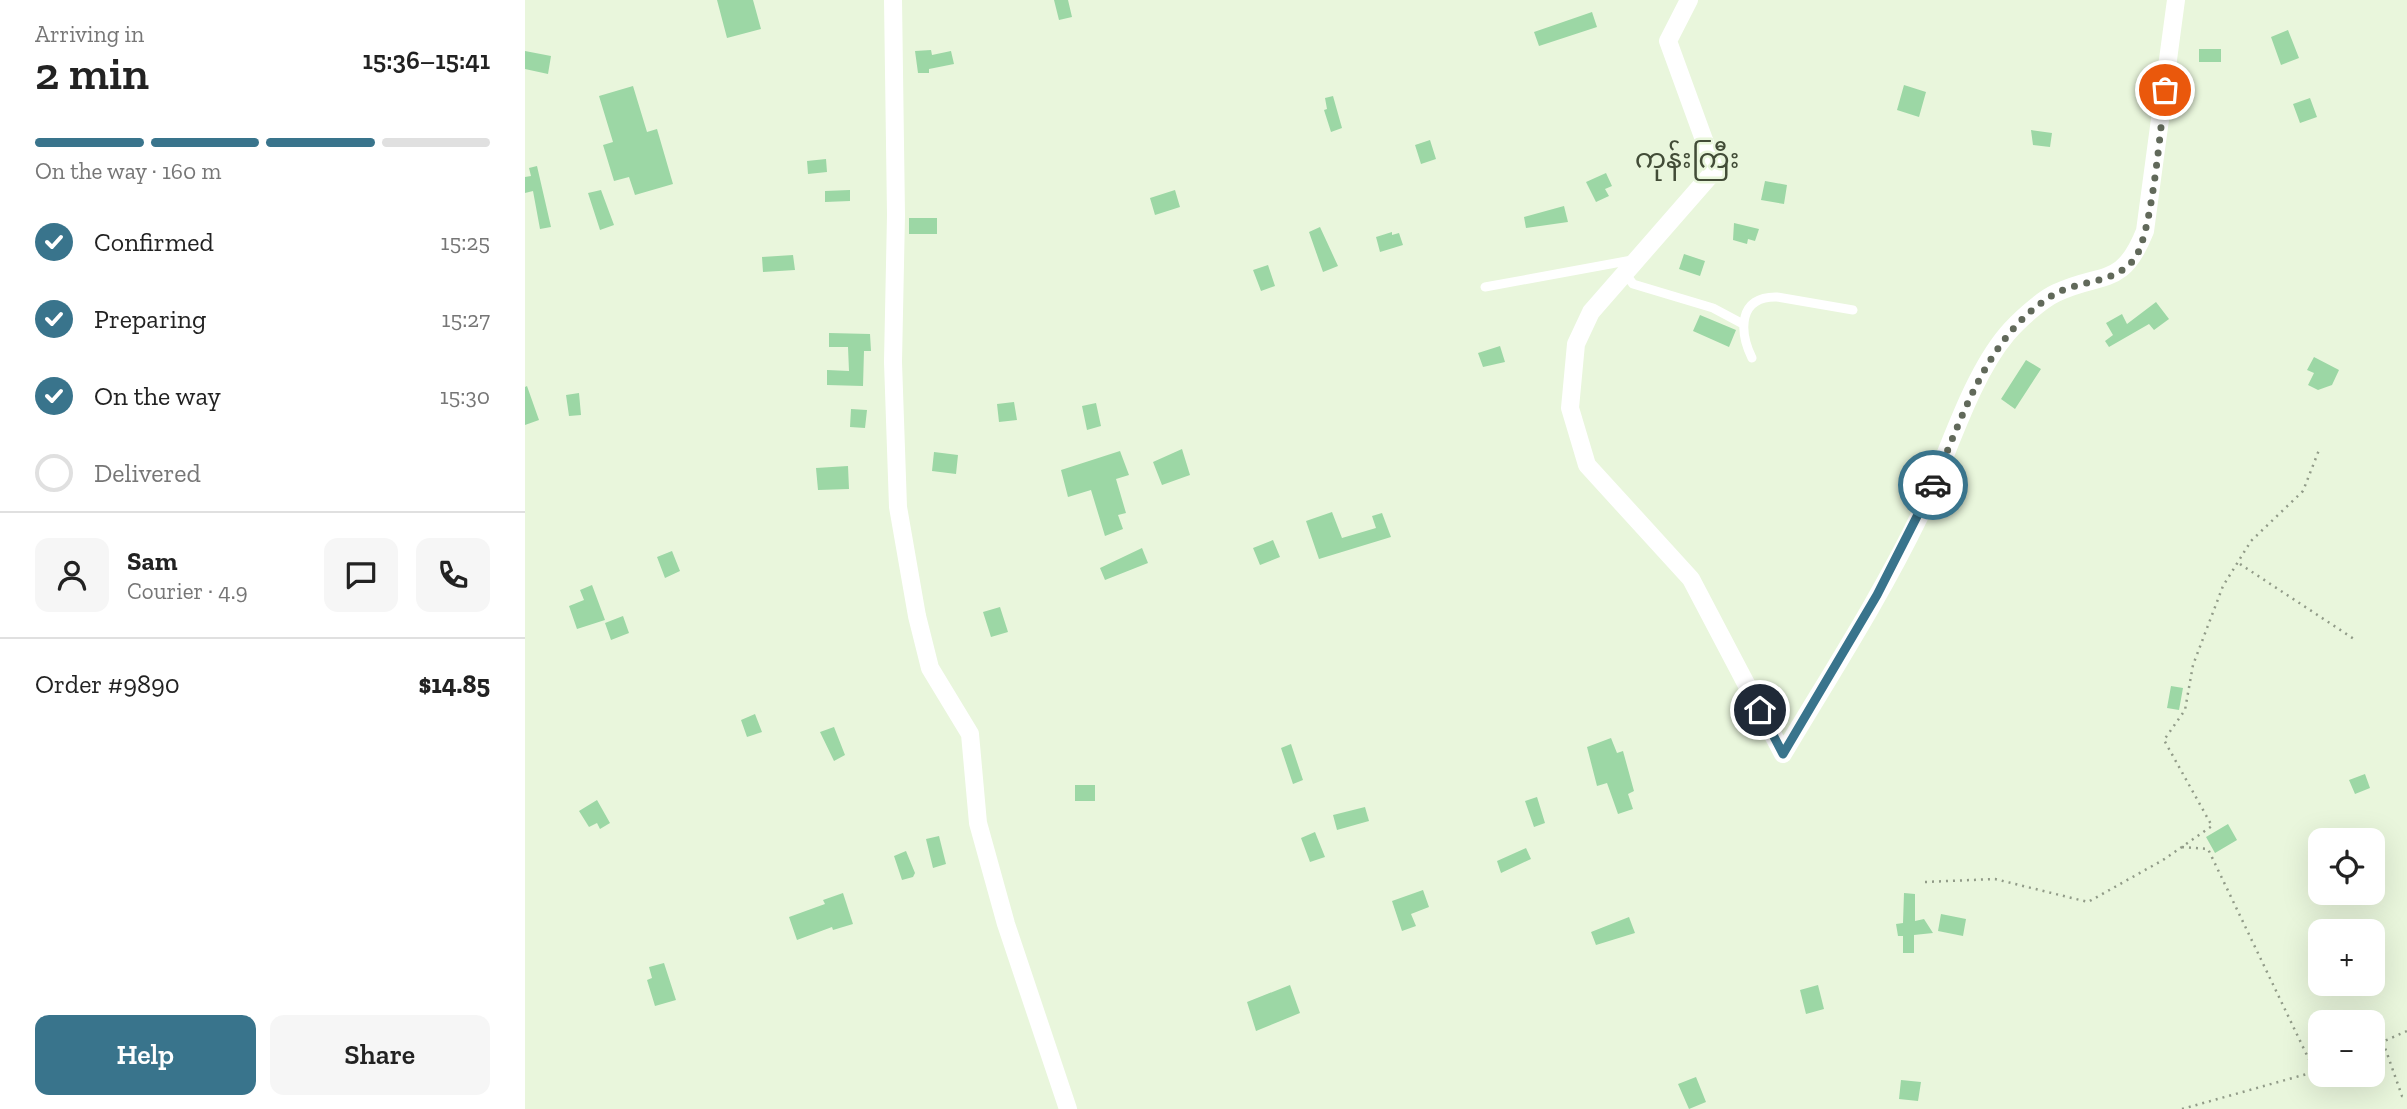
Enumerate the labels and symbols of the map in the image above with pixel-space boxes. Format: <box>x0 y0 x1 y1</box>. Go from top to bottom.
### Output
pin <box>2135 60 2195 120</box>
district label: ကုန်းကြီး <box>1635 140 1739 181</box>
courier <box>1898 450 1968 520</box>
pin <box>1730 680 1790 740</box>

